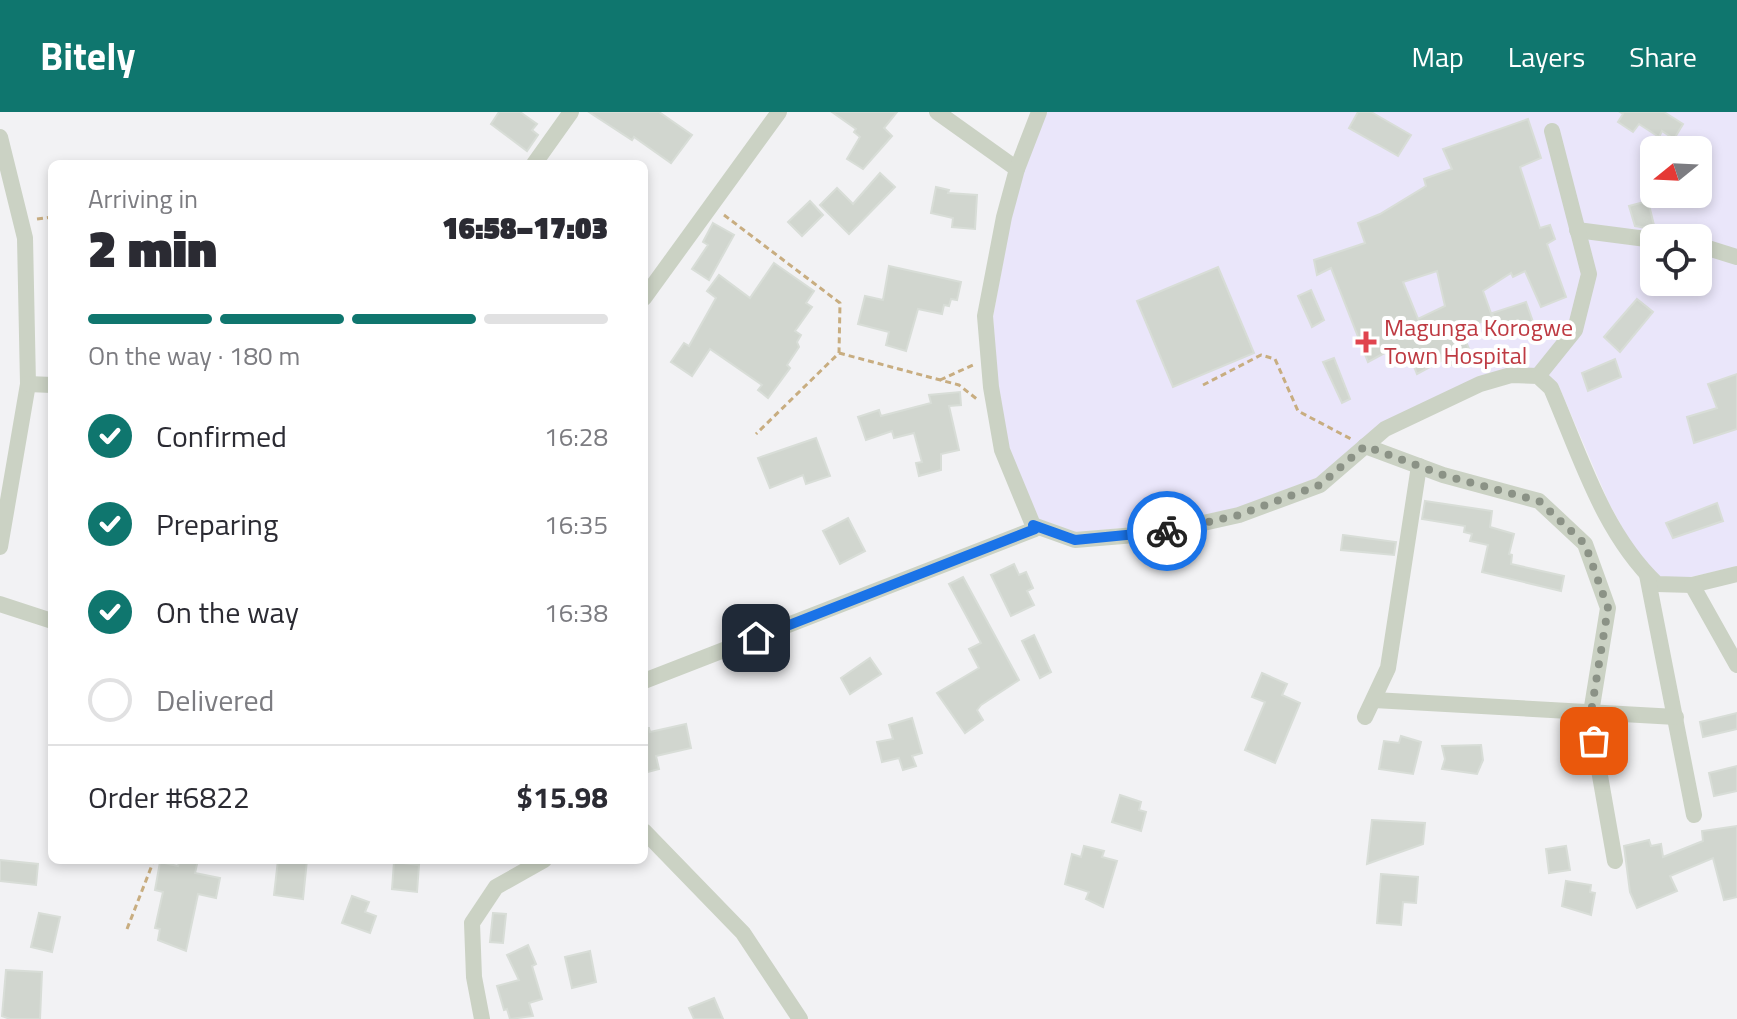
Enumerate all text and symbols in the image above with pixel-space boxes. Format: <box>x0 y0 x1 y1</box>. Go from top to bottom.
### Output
text: Bitely <box>40 27 135 85</box>
text: Map <box>1411 35 1464 78</box>
text: Layers <box>1508 35 1585 78</box>
text: Share <box>1629 35 1697 78</box>
north arrow <box>1640 136 1712 208</box>
map controls <box>1640 136 1712 296</box>
text: Arriving in <box>88 179 198 218</box>
text: 16:58–17:03 <box>442 205 608 251</box>
text: 2 min <box>88 208 217 287</box>
button: locate <box>1640 224 1712 296</box>
place label: Magunga Korogwe Town Hospital <box>1384 309 1573 373</box>
marker: Magunga Korogwe Town Hospital <box>1355 331 1377 353</box>
text: On the way · 180 m <box>88 336 300 375</box>
text: Confirmed <box>156 413 287 459</box>
icon: check <box>88 414 132 458</box>
text: 16:28 <box>544 417 608 456</box>
courier <box>1127 491 1207 571</box>
text: Preparing <box>156 501 278 547</box>
icon: check <box>88 502 132 546</box>
text: 16:35 <box>544 505 608 544</box>
icon: bike <box>1145 509 1189 553</box>
text: On the way <box>156 589 299 635</box>
icon: check <box>88 590 132 634</box>
text: 16:38 <box>544 593 608 632</box>
pin <box>722 604 790 672</box>
icon: home <box>734 616 778 660</box>
text: Delivered <box>156 677 274 723</box>
pin <box>1560 707 1628 775</box>
icon: bag <box>1572 719 1616 763</box>
text: Order #6822 <box>88 774 250 820</box>
text: $15.98 <box>516 774 608 820</box>

